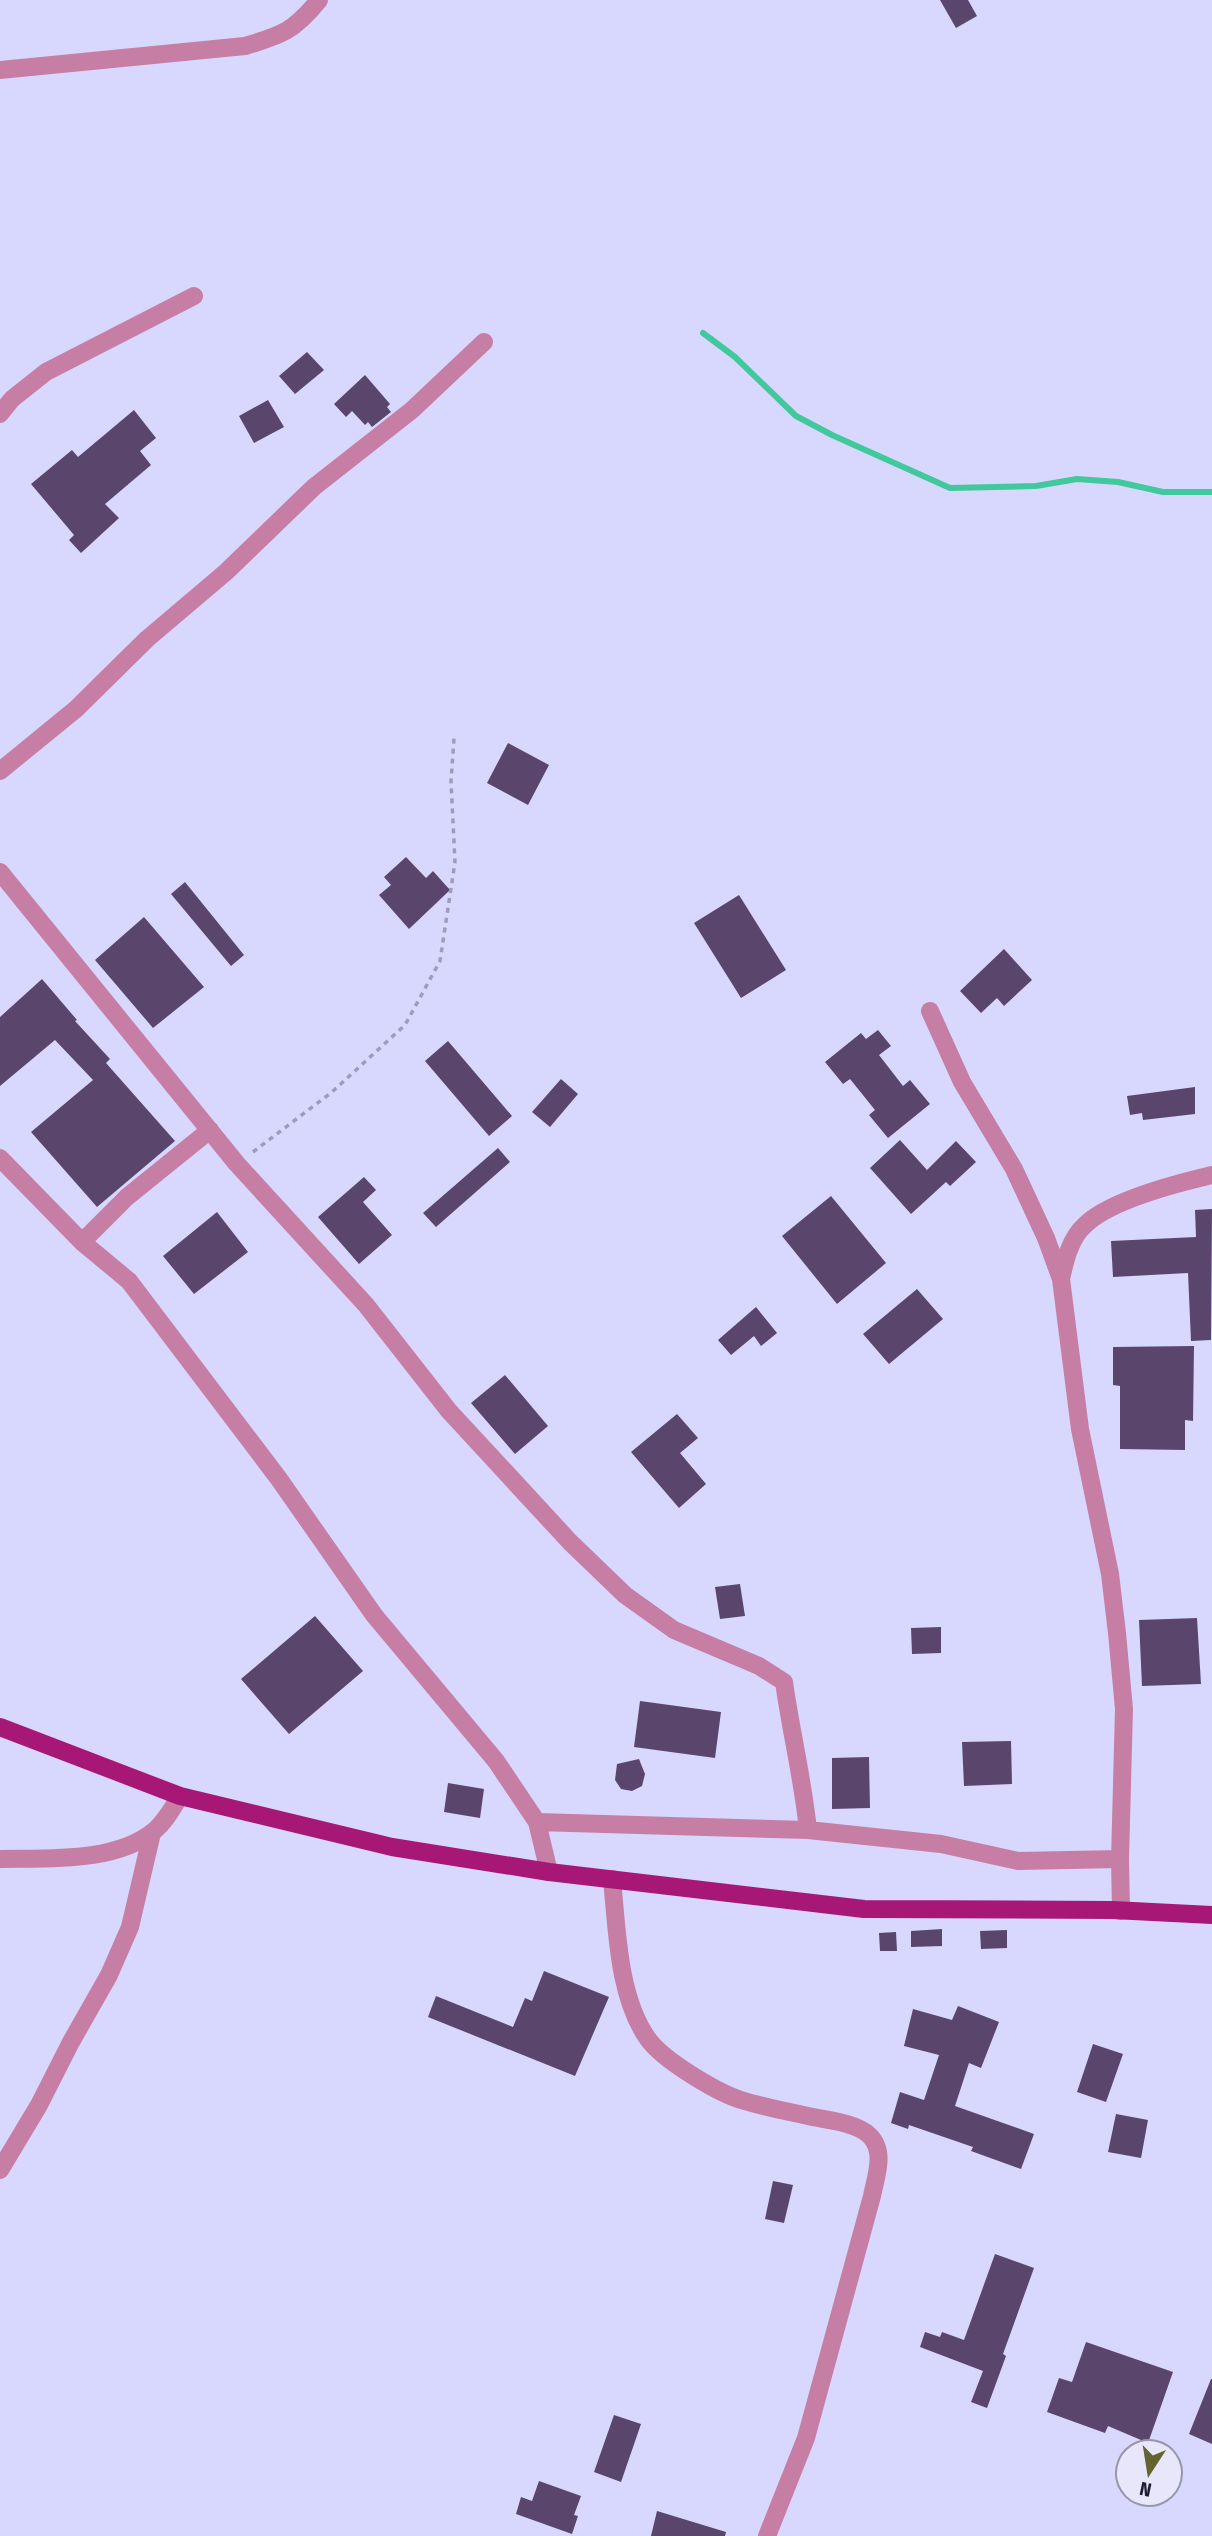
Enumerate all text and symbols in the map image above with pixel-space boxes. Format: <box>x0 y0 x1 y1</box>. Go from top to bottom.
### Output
north arrow <box>1114 2438 1184 2508</box>
text: N <box>1138 2477 1154 2502</box>

